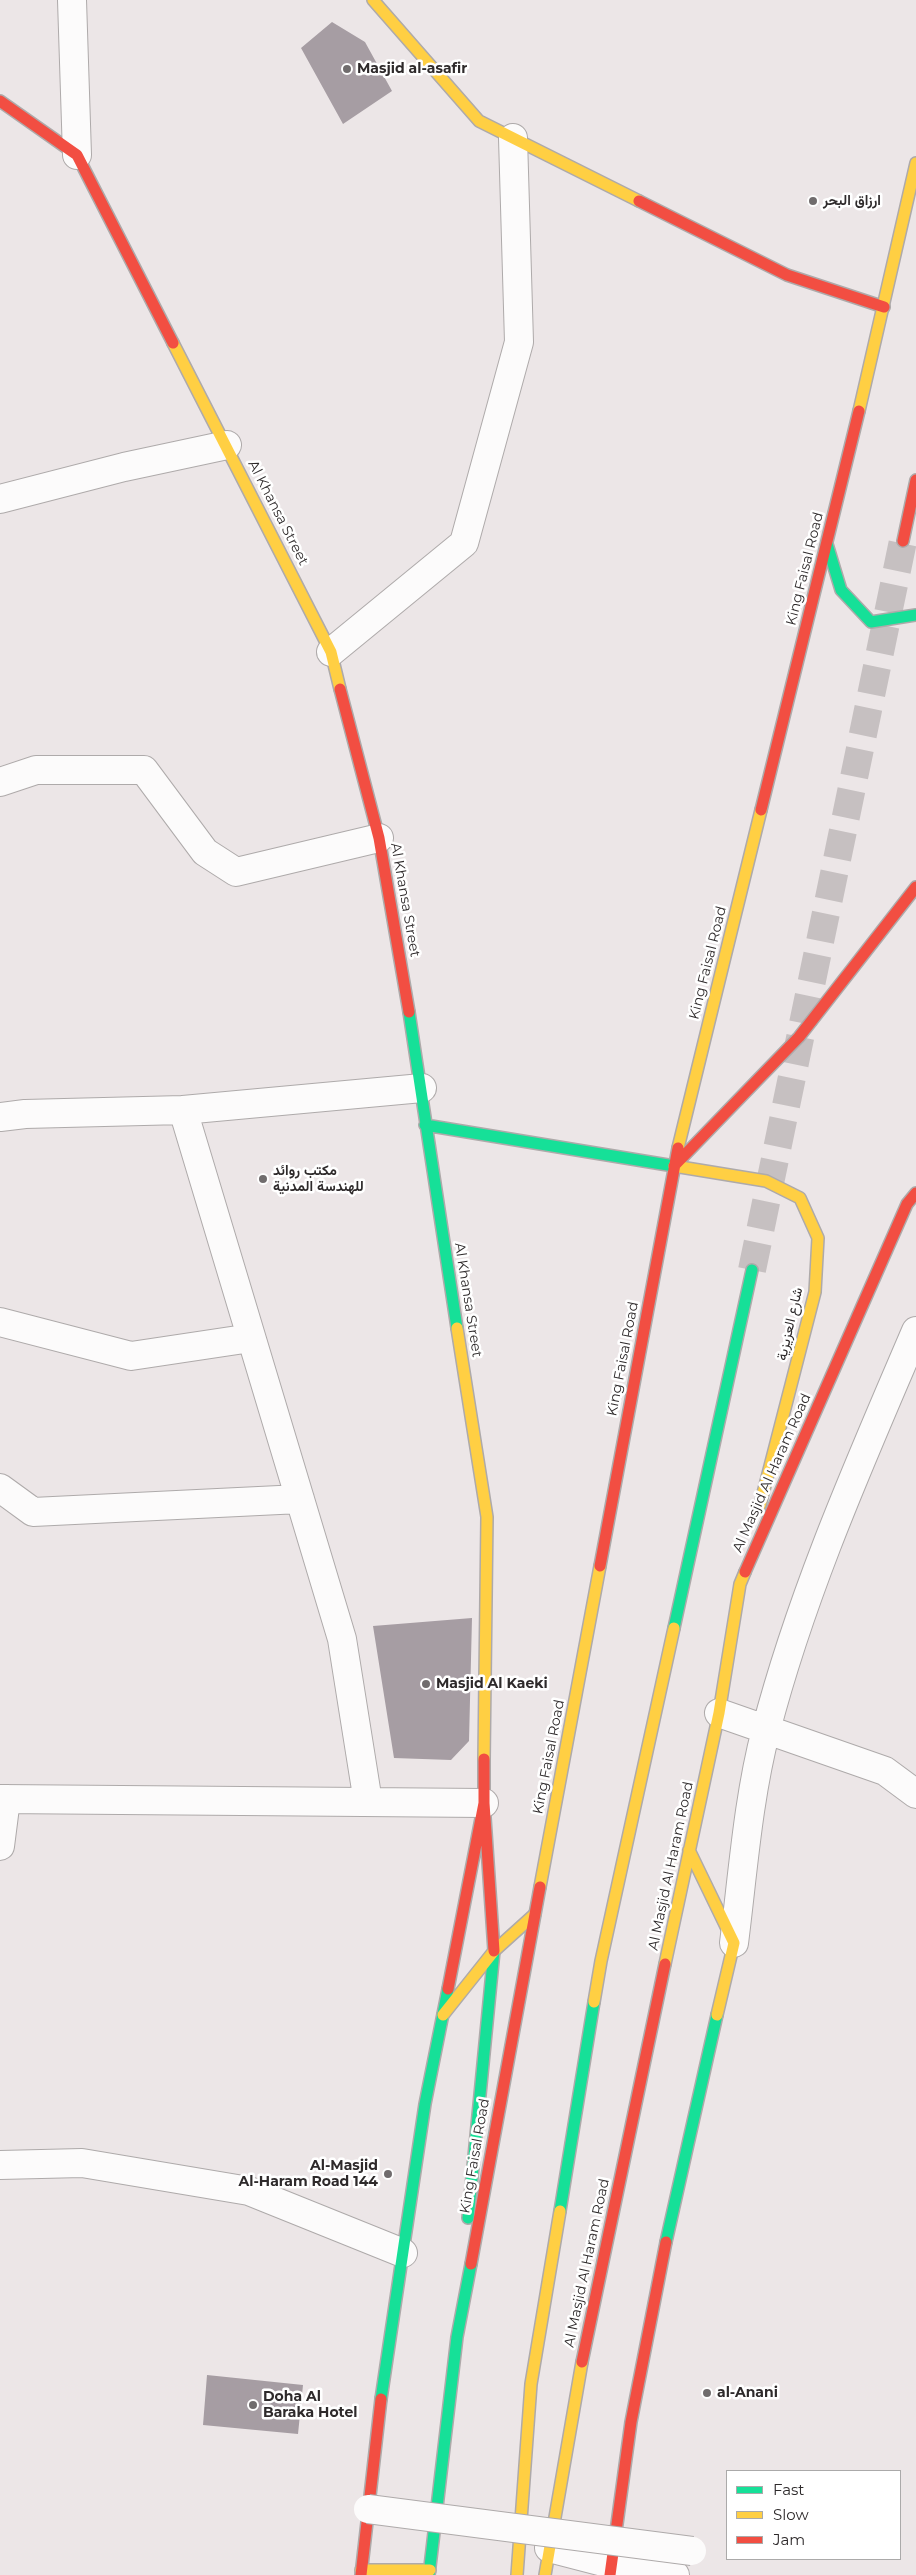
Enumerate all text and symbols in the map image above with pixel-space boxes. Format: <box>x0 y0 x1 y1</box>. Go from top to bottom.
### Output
place label: Masjid al-asafir <box>357 61 467 77</box>
marker: Masjid al-asafir <box>341 63 353 75</box>
place label: ارزاق البحر <box>823 193 881 209</box>
marker: ارزاق البحر <box>807 195 819 207</box>
street label: Al Khansa Street <box>244 458 312 568</box>
street label: King Faisal Road <box>783 511 827 627</box>
street label: Al Khansa Street <box>387 842 423 958</box>
street label: King Faisal Road <box>686 905 730 1021</box>
place label: مكتب روائد للهندسة المدنية <box>273 1163 364 1196</box>
marker: مكتب روائد للهندسة المدنية <box>257 1173 269 1185</box>
street label: Al Khansa Street <box>451 1242 485 1358</box>
street label: شارع العزيزية <box>773 1286 807 1362</box>
street label: King Faisal Road <box>604 1300 642 1418</box>
street label: Al Masjid Al Haram Road <box>729 1391 815 1555</box>
place label: Masjid Al Kaeki <box>436 1676 548 1692</box>
marker: Masjid Al Kaeki <box>420 1678 432 1690</box>
street label: King Faisal Road <box>530 1698 568 1816</box>
street label: Al Masjid Al Haram Road <box>645 1780 697 1952</box>
street label: King Faisal Road <box>457 2097 493 2215</box>
place label: Al-Masjid Al-Haram Road 144 <box>238 2158 378 2190</box>
marker: Al-Masjid Al-Haram Road 144 <box>382 2168 394 2180</box>
street label: Al Masjid Al Haram Road <box>561 2177 613 2349</box>
place label: al-Anani <box>717 2385 778 2401</box>
marker: al-Anani <box>701 2387 713 2399</box>
place label: Doha Al Baraka Hotel <box>263 2389 357 2422</box>
marker: Doha Al Baraka Hotel <box>247 2399 259 2411</box>
legend <box>726 2470 901 2560</box>
text: Fast <box>773 2480 804 2499</box>
text: Slow <box>773 2505 809 2524</box>
text: Jam <box>773 2530 805 2549</box>

